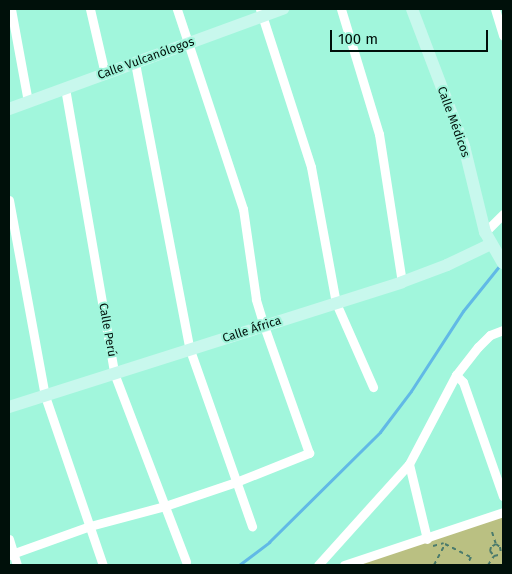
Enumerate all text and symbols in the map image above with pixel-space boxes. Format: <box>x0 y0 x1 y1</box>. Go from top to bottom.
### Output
scale bar <box>332 20 490 52</box>
text: 100 m <box>338 30 378 48</box>
street label: Calle Vulcanólogos <box>96 35 196 83</box>
street label: Calle Médicos <box>434 85 472 159</box>
street label: Calle Perú <box>95 302 119 358</box>
street label: Calle África <box>221 314 283 346</box>

